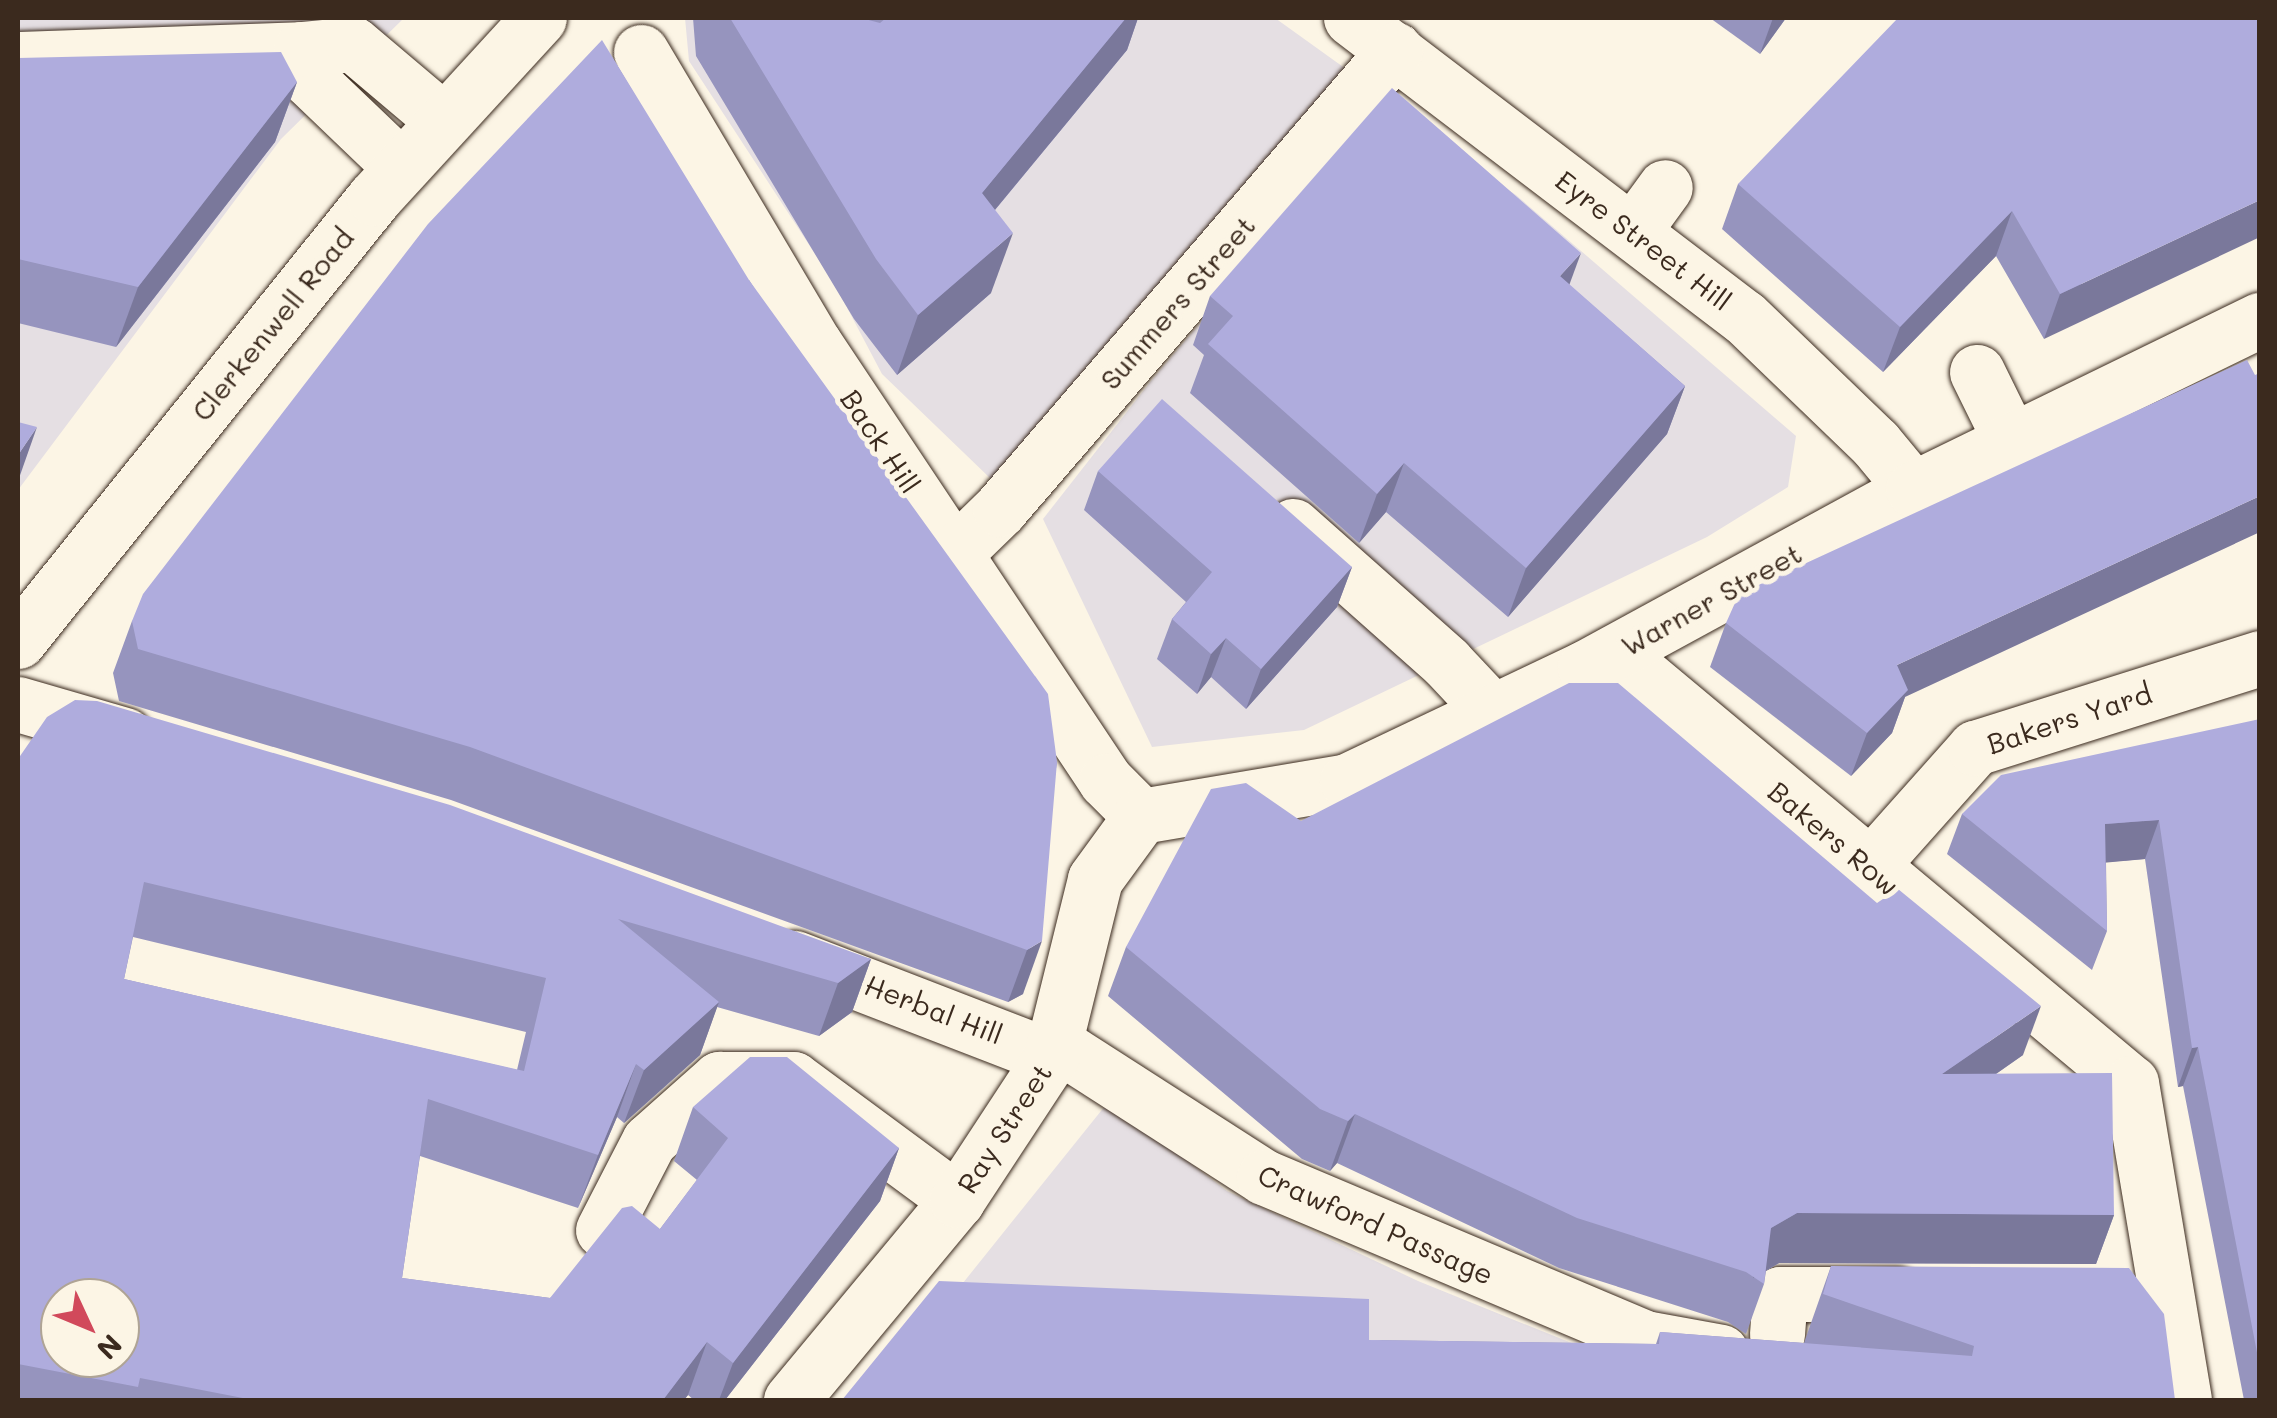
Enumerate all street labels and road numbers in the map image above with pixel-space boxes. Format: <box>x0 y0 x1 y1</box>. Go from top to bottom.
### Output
street label: Eyre Street Hill <box>1549 163 1739 317</box>
street label: Summers Street <box>1093 208 1261 396</box>
street label: Clerkenwell Road <box>184 221 360 427</box>
street label: Back Hill <box>834 383 928 499</box>
street label: Warner Street <box>1615 536 1807 662</box>
street label: Bakers Yard <box>1982 676 2156 760</box>
street label: Bakers Row <box>1762 774 1906 902</box>
street label: Herbal Hill <box>860 967 1008 1051</box>
street label: Ray Street <box>950 1057 1058 1199</box>
street label: Crawford Passage <box>1253 1157 1499 1291</box>

